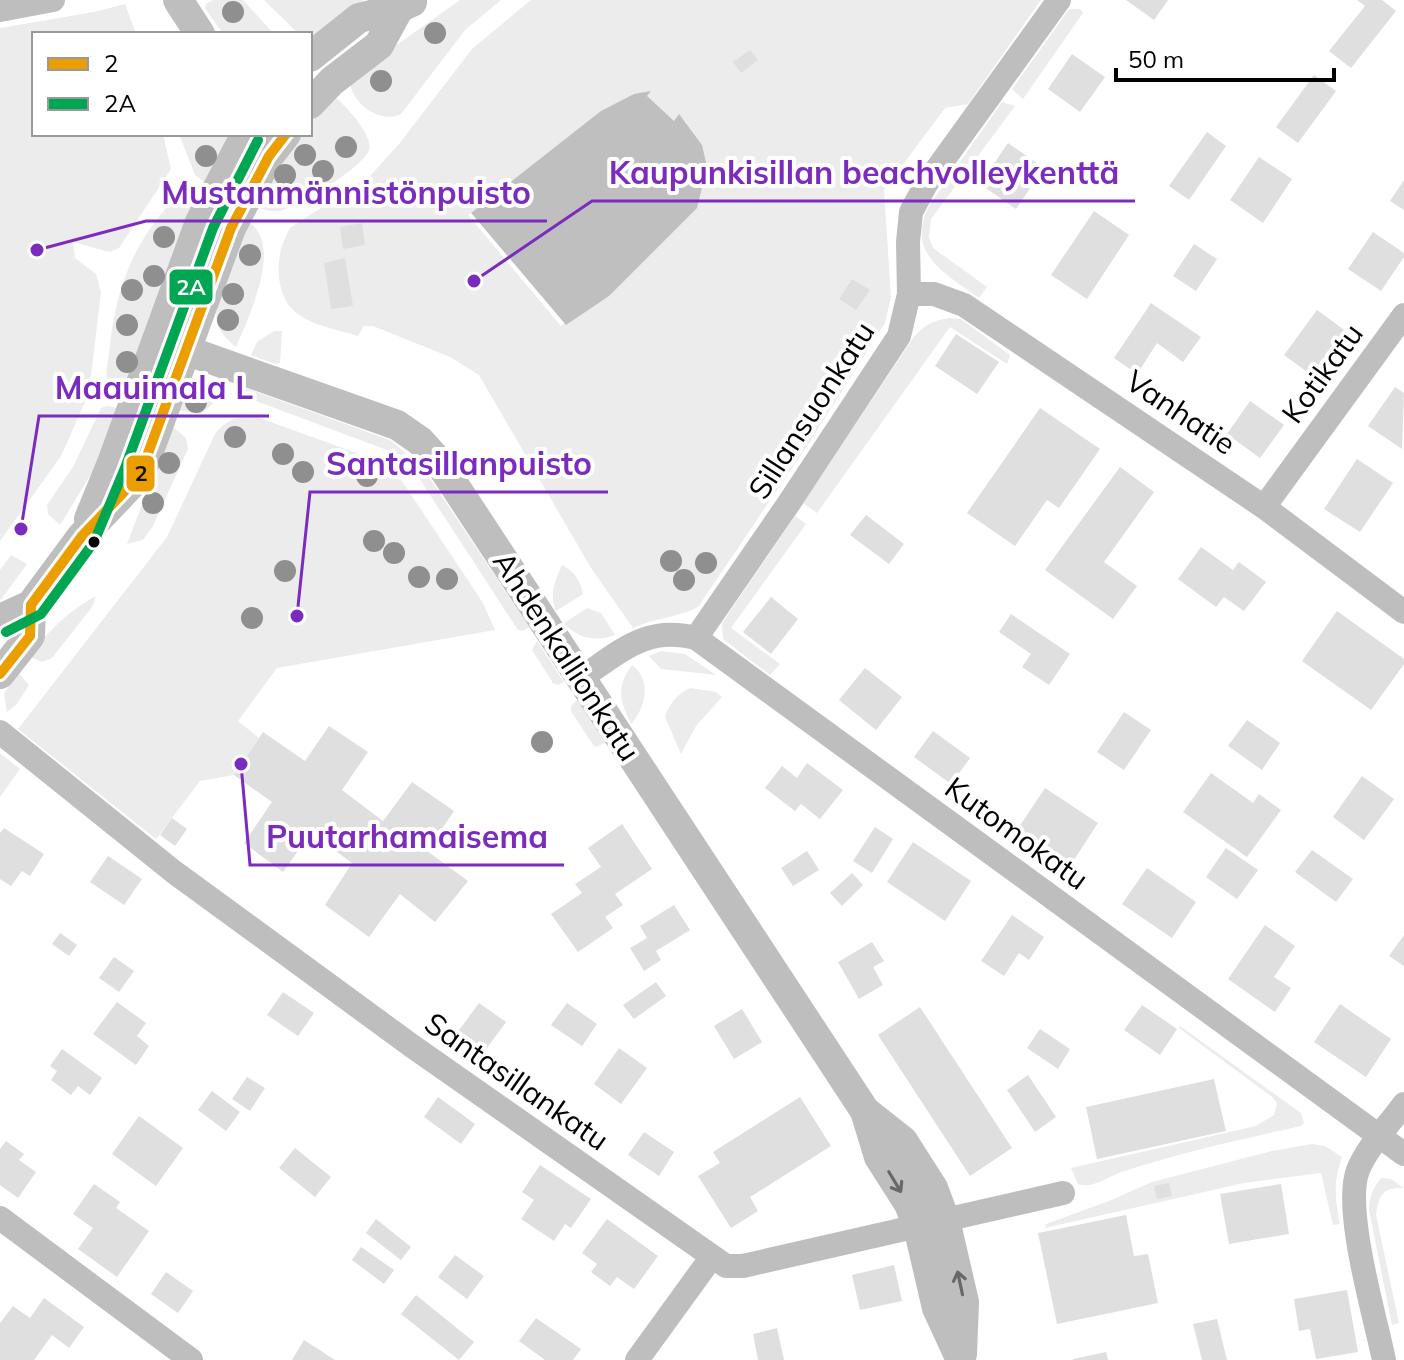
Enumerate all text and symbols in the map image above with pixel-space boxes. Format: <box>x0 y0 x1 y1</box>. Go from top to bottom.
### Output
legend <box>32 32 312 136</box>
scale bar <box>1116 32 1334 82</box>
text: 50 m <box>1128 44 1184 74</box>
text: 2 <box>104 48 118 78</box>
text: 2A <box>104 88 136 118</box>
callout: Kaupunkisillan beachvolleykenttä <box>592 145 1135 201</box>
text: Kaupunkisillan beachvolleykenttä <box>609 152 1119 192</box>
callout: Mustanmännistönpuisto <box>146 165 547 221</box>
text: Mustanmännistönpuisto <box>161 172 531 212</box>
line badge: 2A <box>168 268 214 306</box>
text: 2A <box>176 273 206 301</box>
street label: Sillansuonkatu <box>740 314 882 506</box>
street label: Kotikatu <box>1273 316 1371 430</box>
callout: Maauimala L <box>39 360 269 416</box>
street label: Vanhatie <box>1119 361 1243 463</box>
text: Maauimala L <box>55 367 253 407</box>
callout: Santasillanpuisto <box>310 436 608 492</box>
text: Santasillanpuisto <box>326 443 592 483</box>
line badge: 2 <box>125 454 156 493</box>
text: 2 <box>134 459 148 487</box>
unlabelled marker <box>86 534 102 550</box>
street label: Ahdenkallionkatu <box>485 544 649 768</box>
street label: Kutomokatu <box>938 768 1096 898</box>
callout: Puutarhamaisema <box>250 809 564 865</box>
text: Puutarhamaisema <box>266 816 548 856</box>
street label: Santasillankatu <box>418 1004 616 1158</box>
one-way arrow <box>887 1170 903 1193</box>
one-way arrow <box>952 1270 967 1296</box>

